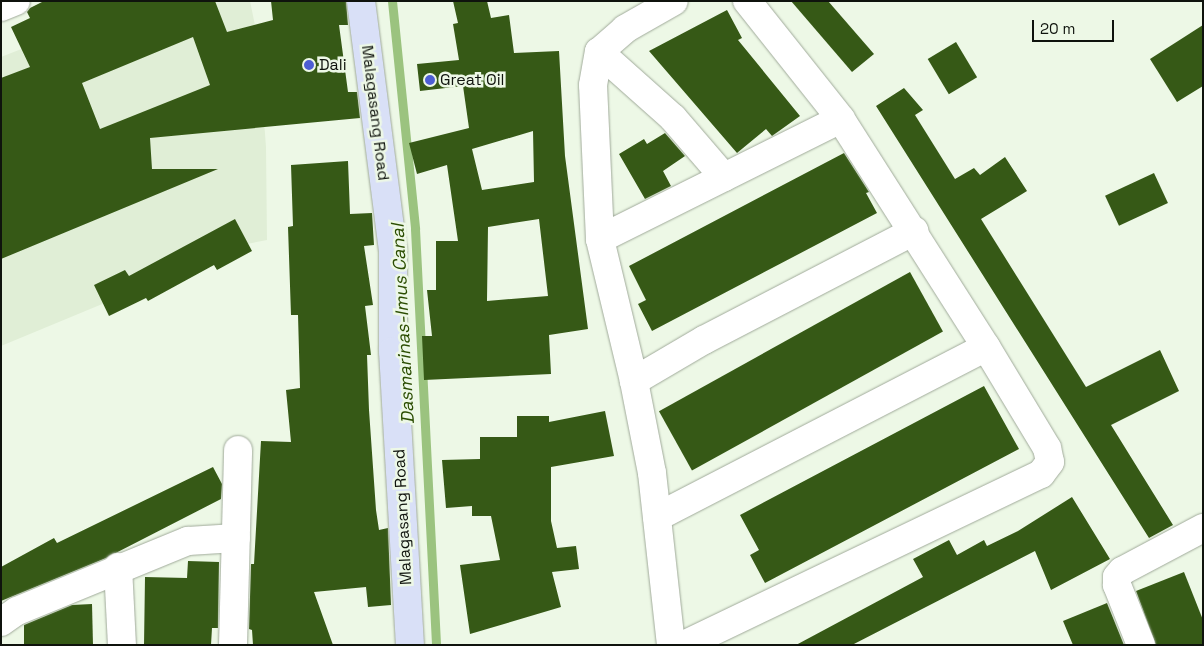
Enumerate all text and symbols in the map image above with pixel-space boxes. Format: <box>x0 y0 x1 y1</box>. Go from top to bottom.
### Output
scale bar <box>1034 10 1116 42</box>
text: 20 m <box>1040 19 1075 38</box>
street label: Malagasang Road <box>357 44 393 182</box>
place label: Dali <box>319 55 347 75</box>
marker: Dali <box>303 59 315 71</box>
place label: Great Oil <box>440 70 504 90</box>
marker: Great Oil <box>424 74 436 86</box>
water label: Dasmarinas-Imus Canal <box>387 223 419 425</box>
street label: Malagasang Road <box>390 448 416 586</box>

